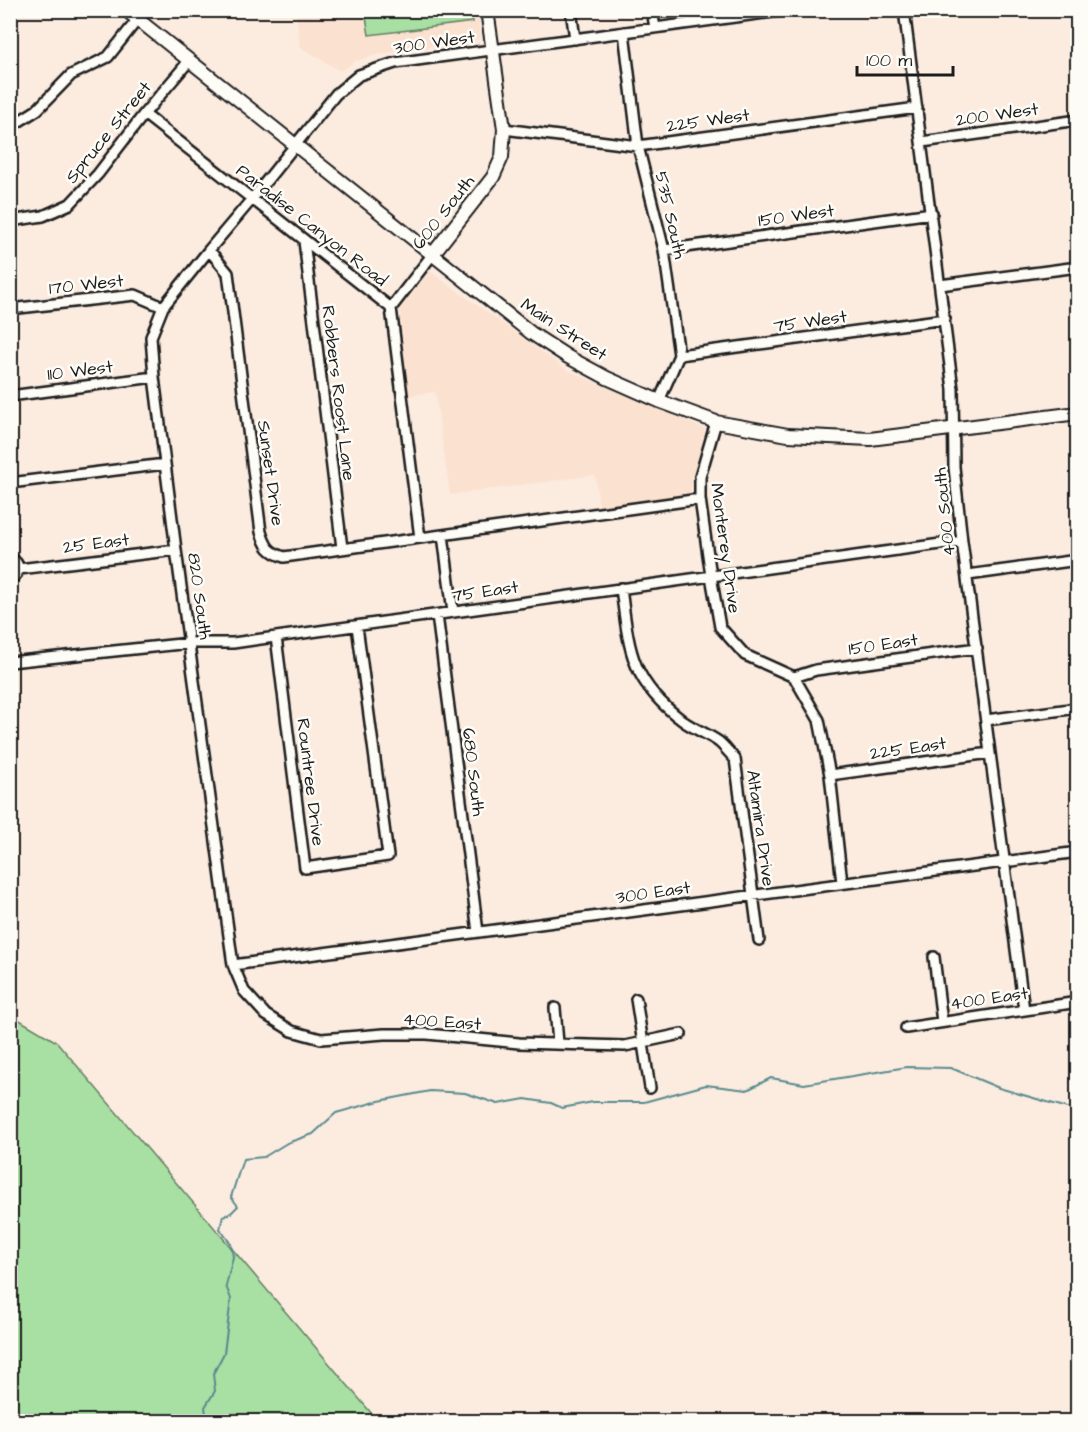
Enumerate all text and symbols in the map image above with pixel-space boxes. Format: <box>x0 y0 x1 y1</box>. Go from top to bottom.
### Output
street label: 300 West <box>392 24 477 61</box>
scale bar <box>857 39 953 77</box>
text: 100 m <box>866 48 912 73</box>
street label: Spruce Street <box>59 76 158 189</box>
street label: 200 West <box>954 96 1041 133</box>
street label: 225 West <box>665 102 752 139</box>
street label: Paradise Canyon Road <box>230 158 393 293</box>
street label: 535 South <box>648 169 693 261</box>
street label: 600 South <box>406 170 480 255</box>
street label: 150 West <box>756 198 836 233</box>
street label: 170 West <box>47 268 125 301</box>
street label: Main Street <box>516 292 612 367</box>
street label: Robbers Roost Lane <box>315 304 362 482</box>
street label: 75 West <box>772 304 849 339</box>
street label: 110 West <box>46 354 115 387</box>
street label: Sunset Drive <box>251 419 290 528</box>
street label: 400 South <box>927 466 962 558</box>
street label: Monterey Drive <box>703 481 747 615</box>
street label: 25 East <box>62 527 131 560</box>
street label: 820 South <box>181 551 218 641</box>
street label: 75 East <box>450 574 521 609</box>
street label: 150 East <box>847 627 920 662</box>
street label: Rountree Drive <box>290 717 331 848</box>
street label: 680 South <box>456 727 491 818</box>
street label: 225 East <box>868 731 948 766</box>
street label: Altamira Drive <box>740 768 781 888</box>
street label: 300 East <box>614 875 693 910</box>
street label: 400 East <box>949 981 1030 1016</box>
street label: 400 East <box>402 1006 483 1037</box>

